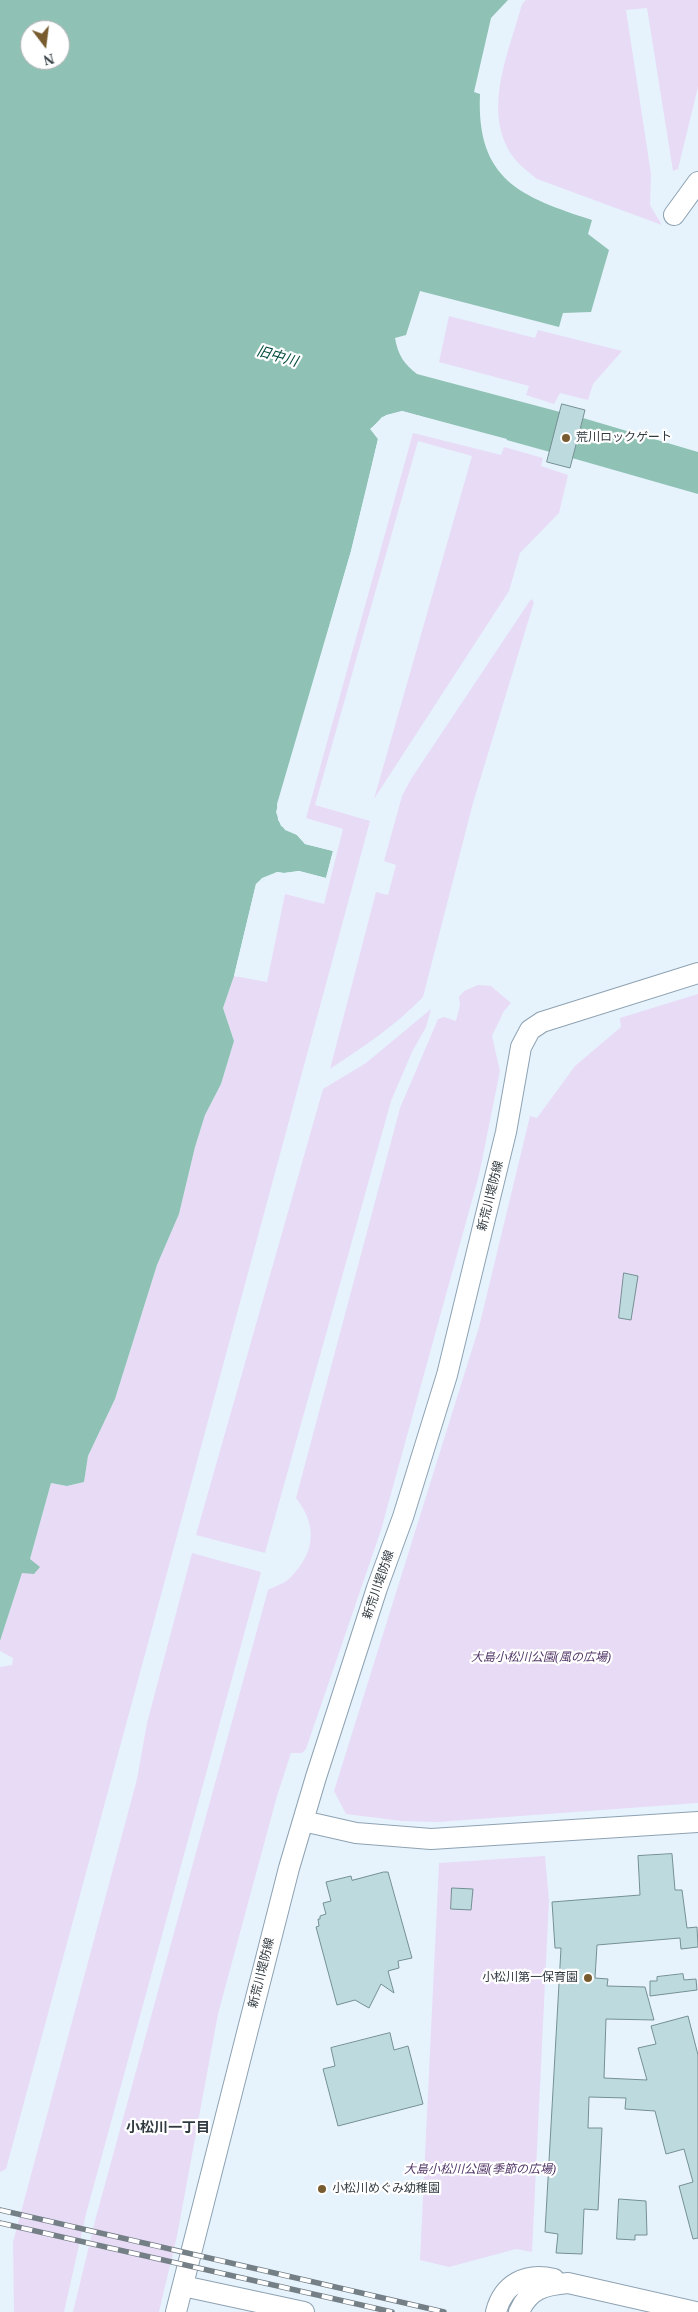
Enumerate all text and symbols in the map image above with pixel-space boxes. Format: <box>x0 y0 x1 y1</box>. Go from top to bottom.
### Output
north arrow <box>20 20 70 70</box>
text: N <box>42 50 56 68</box>
water label: 旧中川 <box>254 343 300 371</box>
place label: 荒川ロックゲート <box>576 431 672 445</box>
marker: 荒川ロックゲート <box>560 432 572 444</box>
street label: 新荒川堤防線 <box>475 1159 507 1233</box>
street label: 新荒川堤防線 <box>360 1549 398 1621</box>
park label: 大島小松川公園(風の広場) <box>471 1651 611 1665</box>
street label: 新荒川堤防線 <box>246 1936 278 2010</box>
place label: 小松川第一保育園 <box>482 1971 578 1985</box>
marker: 小松川第一保育園 <box>582 1972 594 1984</box>
district label: 小松川一丁目 <box>126 2120 210 2136</box>
park label: 大島小松川公園(季節の広場) <box>404 2163 556 2177</box>
place label: 小松川めぐみ幼稚園 <box>332 2182 440 2196</box>
marker: 小松川めぐみ幼稚園 <box>316 2183 328 2195</box>

